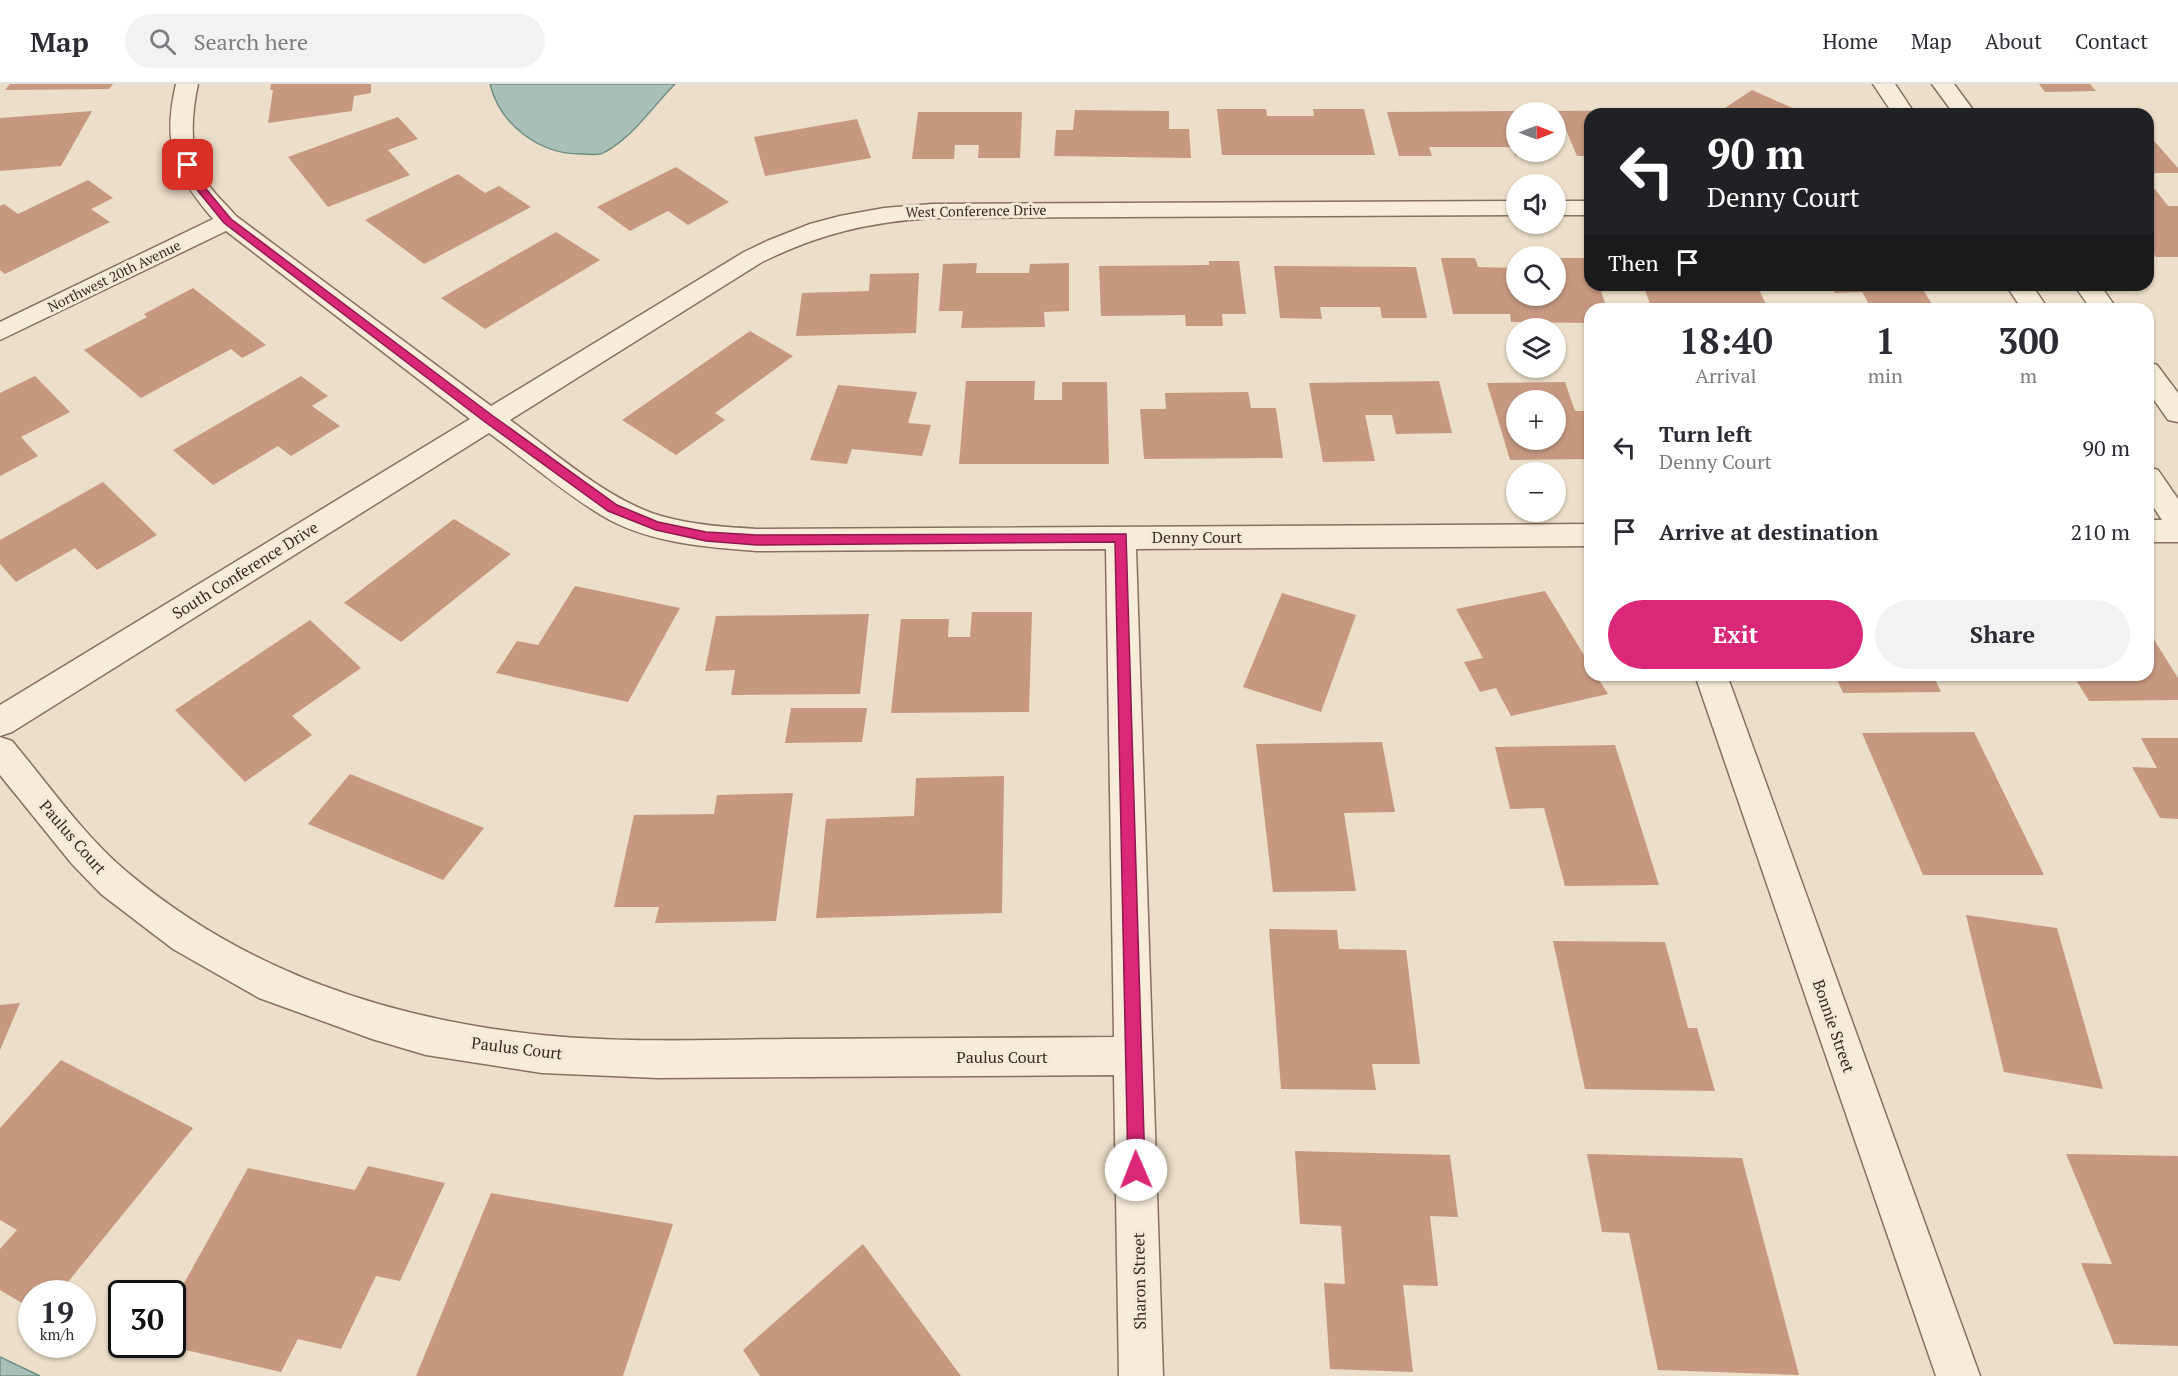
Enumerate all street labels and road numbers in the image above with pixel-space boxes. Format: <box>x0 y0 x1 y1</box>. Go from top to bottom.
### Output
street label: West Conference Drive <box>905 200 1047 221</box>
street label: Northwest 20th Avenue <box>44 235 183 316</box>
street label: South Conference Drive <box>168 516 322 624</box>
street label: Denny Court <box>1152 526 1242 548</box>
street label: Paulus Court <box>35 795 111 879</box>
street label: Bonnie Street <box>1808 976 1860 1076</box>
street label: Paulus Court <box>470 1031 564 1065</box>
street label: Paulus Court <box>956 1046 1048 1068</box>
street label: Sharon Street <box>1127 1232 1151 1330</box>

